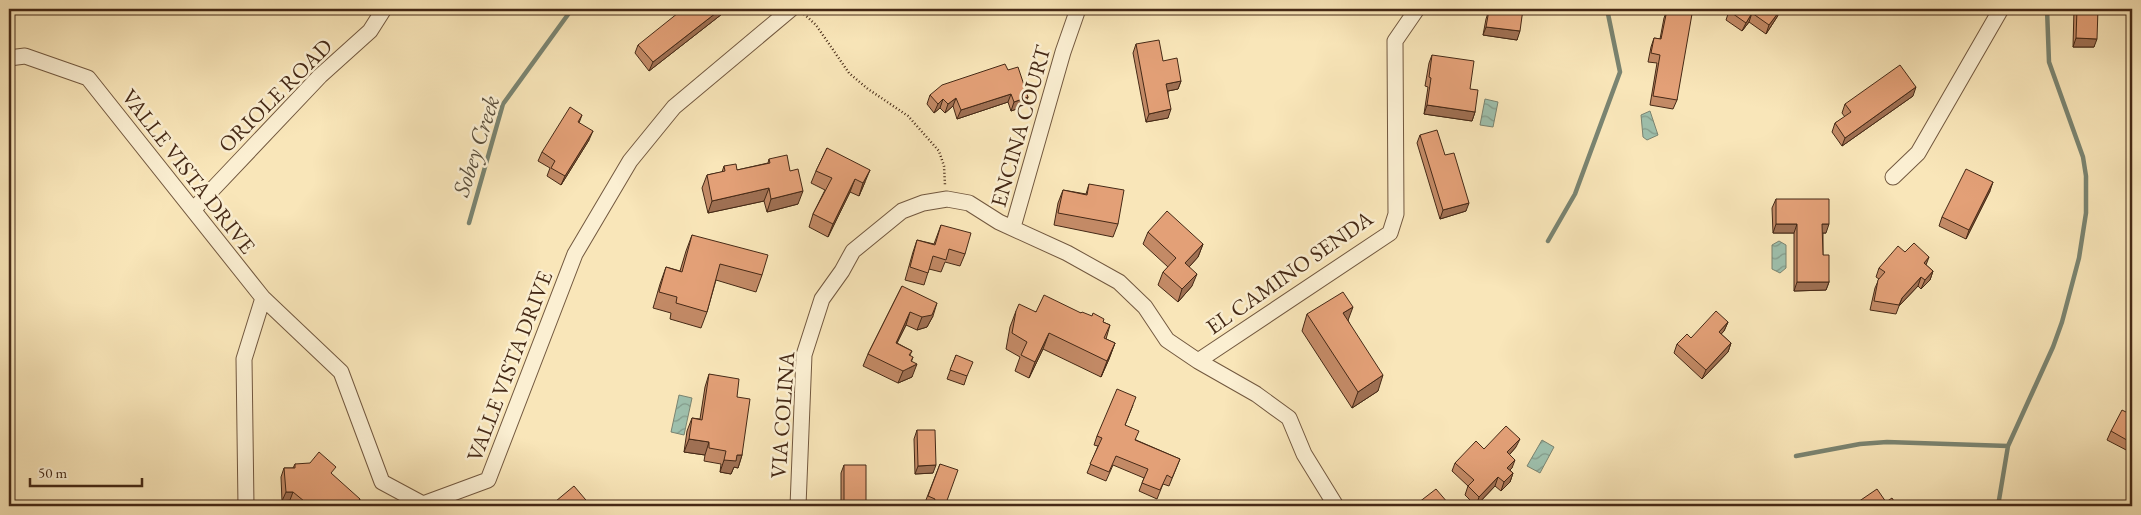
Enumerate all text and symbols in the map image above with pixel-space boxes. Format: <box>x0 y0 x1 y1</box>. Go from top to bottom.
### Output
street label: ORIOLE ROAD <box>212 32 339 159</box>
street label: ENCINA COURT <box>984 42 1057 210</box>
street label: VALLE VISTA DRIVE <box>115 83 262 260</box>
water label: Sobey Creek <box>444 91 506 201</box>
street label: EL CAMINO SENDA <box>1200 203 1379 341</box>
street label: VALLE VISTA DRIVE <box>460 267 559 465</box>
street label: VIA COLINA <box>764 350 801 480</box>
scale bar <box>30 455 142 487</box>
text: 50 m <box>38 463 67 482</box>

